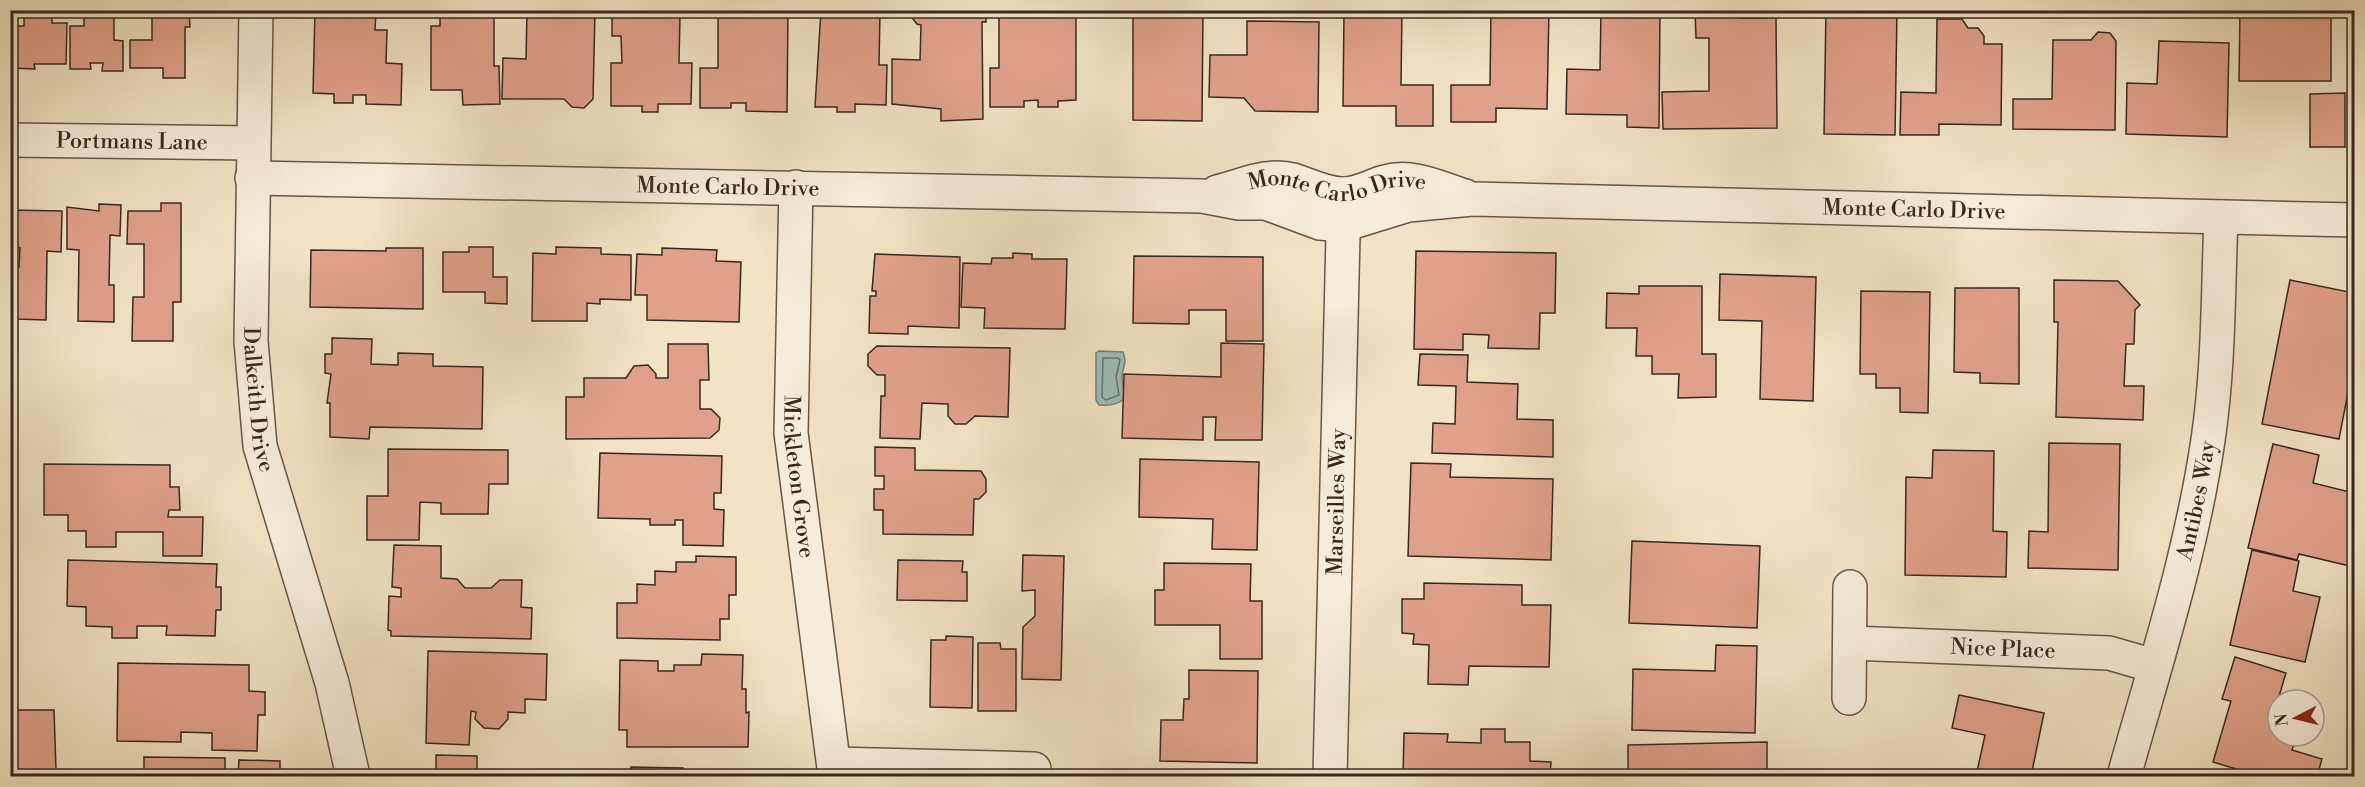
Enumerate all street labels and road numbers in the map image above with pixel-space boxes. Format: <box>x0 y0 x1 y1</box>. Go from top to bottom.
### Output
street label: Portmans Lane <box>56 127 208 156</box>
street label: Monte Carlo Drive <box>1245 164 1429 208</box>
street label: Monte Carlo Drive <box>636 172 820 202</box>
street label: Monte Carlo Drive <box>1822 194 2006 225</box>
street label: Dalkeith Drive <box>237 327 281 475</box>
street label: Mickleton Grove <box>778 395 820 559</box>
street label: Marseilles Way <box>1321 428 1352 576</box>
street label: Antibes Way <box>2171 439 2221 564</box>
street label: Nice Place <box>1950 633 2056 664</box>

